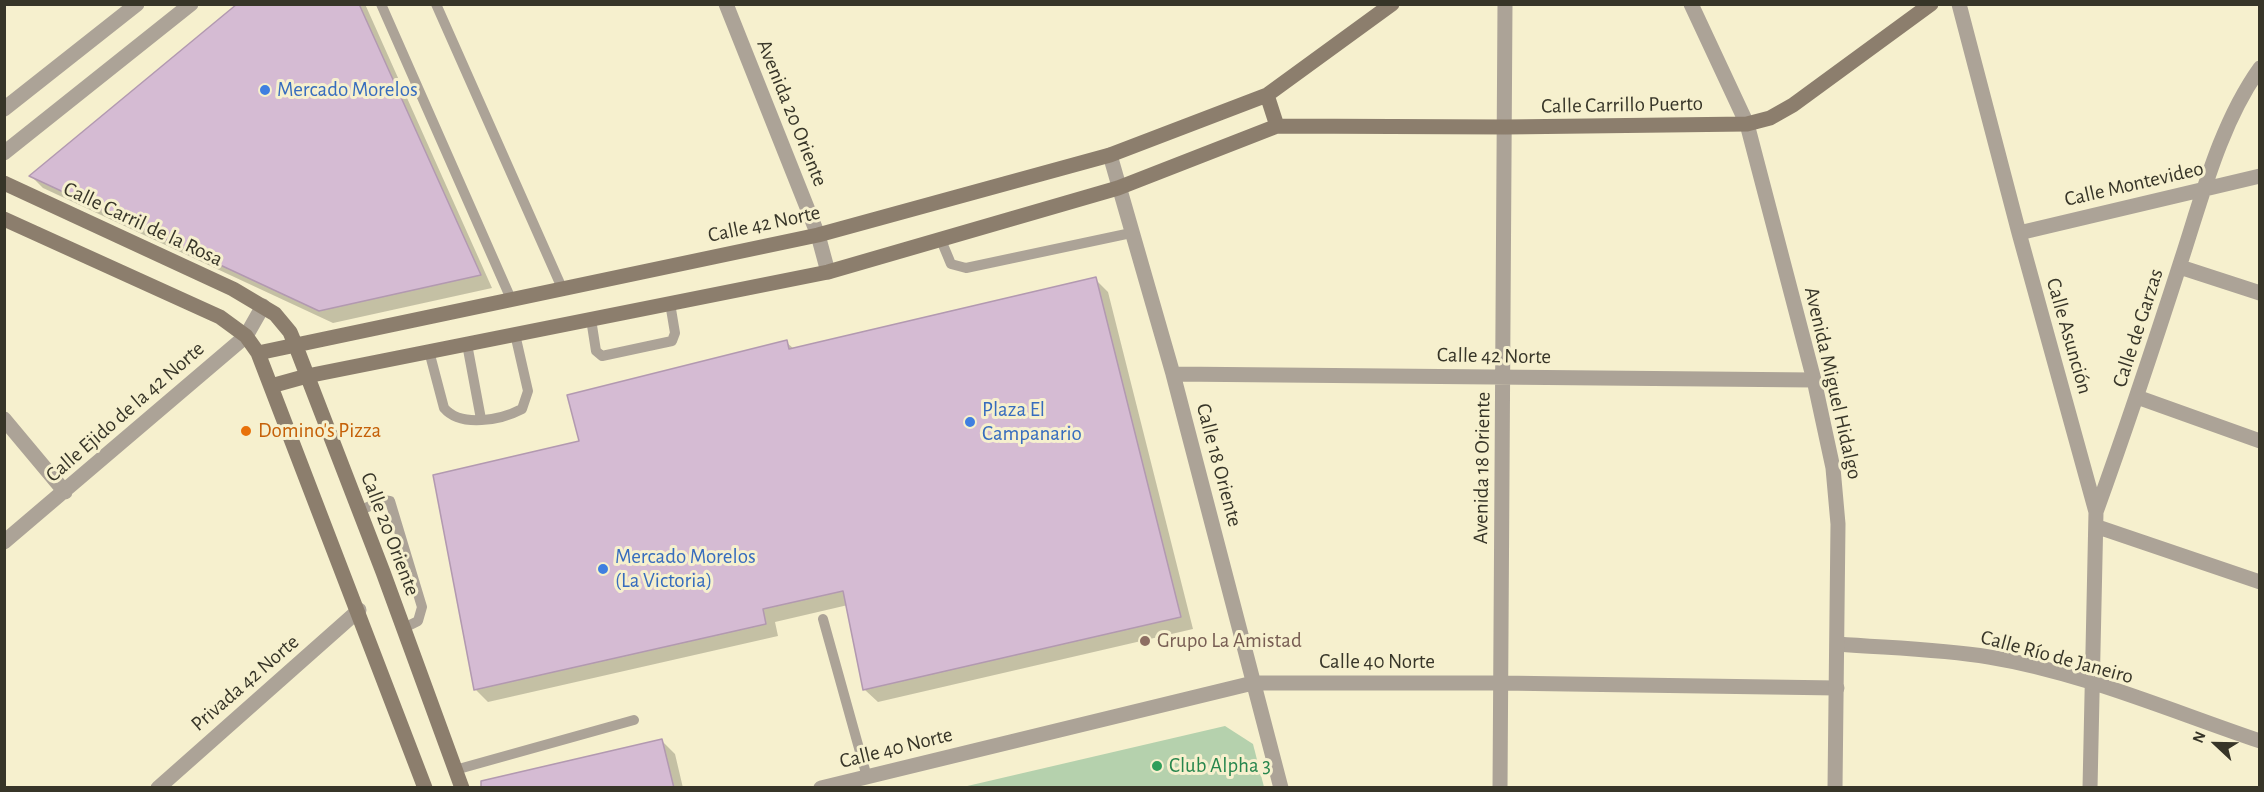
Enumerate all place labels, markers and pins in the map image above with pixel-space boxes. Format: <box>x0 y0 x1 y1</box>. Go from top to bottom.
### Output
place label: Mercado Morelos <box>277 77 418 103</box>
marker: Mercado Morelos <box>258 83 272 97</box>
place label: Plaza El Campanario <box>982 397 1082 447</box>
marker: Plaza El Campanario <box>963 415 977 429</box>
place label: Domino's Pizza <box>258 418 381 444</box>
marker: Domino's Pizza <box>239 424 253 438</box>
place label: Mercado Morelos (La Victoria) <box>615 544 756 594</box>
marker: Mercado Morelos (La Victoria) <box>596 562 610 576</box>
place label: Grupo La Amistad <box>1157 628 1302 654</box>
marker: Grupo La Amistad <box>1138 634 1152 648</box>
place label: Club Alpha 3 <box>1169 753 1271 779</box>
marker: Club Alpha 3 <box>1150 759 1164 773</box>

